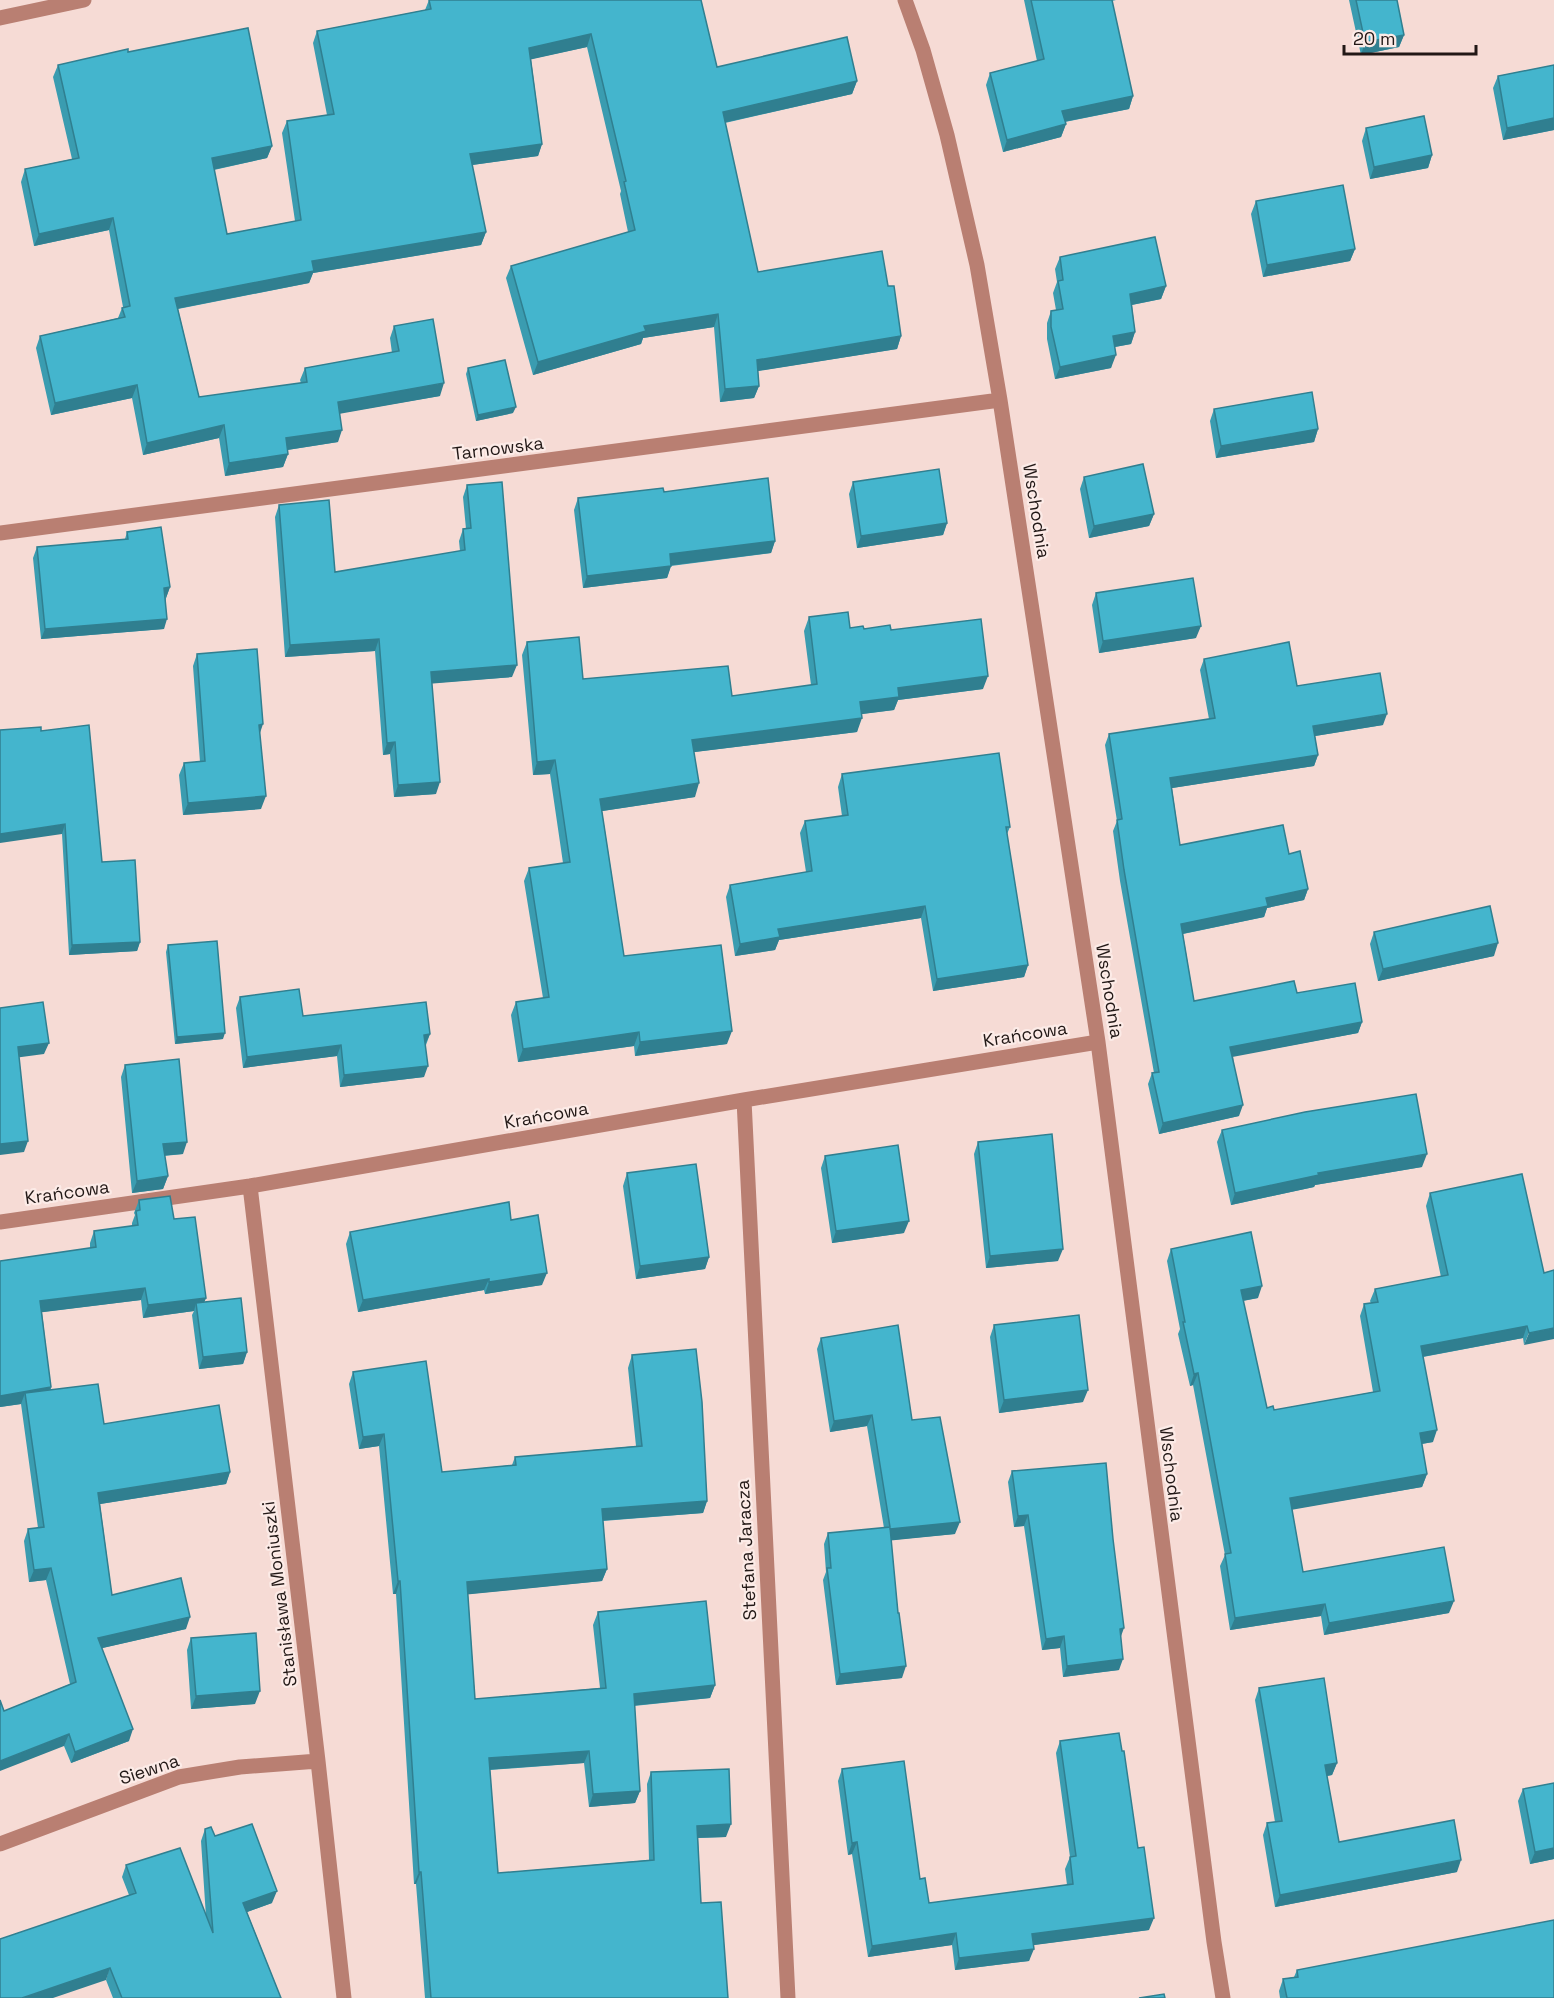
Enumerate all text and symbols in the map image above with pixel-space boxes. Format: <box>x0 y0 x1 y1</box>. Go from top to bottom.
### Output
scale bar <box>1344 18 1476 56</box>
text: 20 m <box>1353 27 1396 50</box>
street label: Tarnowska <box>451 431 545 465</box>
street label: Wschodnia <box>1018 462 1056 560</box>
street label: Wschodnia <box>1091 942 1129 1040</box>
street label: Krańcowa <box>981 1016 1069 1052</box>
street label: Krańcowa <box>502 1096 590 1134</box>
street label: Krańcowa <box>23 1175 111 1209</box>
street label: Wschodnia <box>1155 1425 1189 1523</box>
street label: Stefana Jaracza <box>731 1479 761 1621</box>
street label: Stanisława Moniuszki <box>256 1500 302 1688</box>
street label: Siewna <box>116 1749 182 1789</box>

